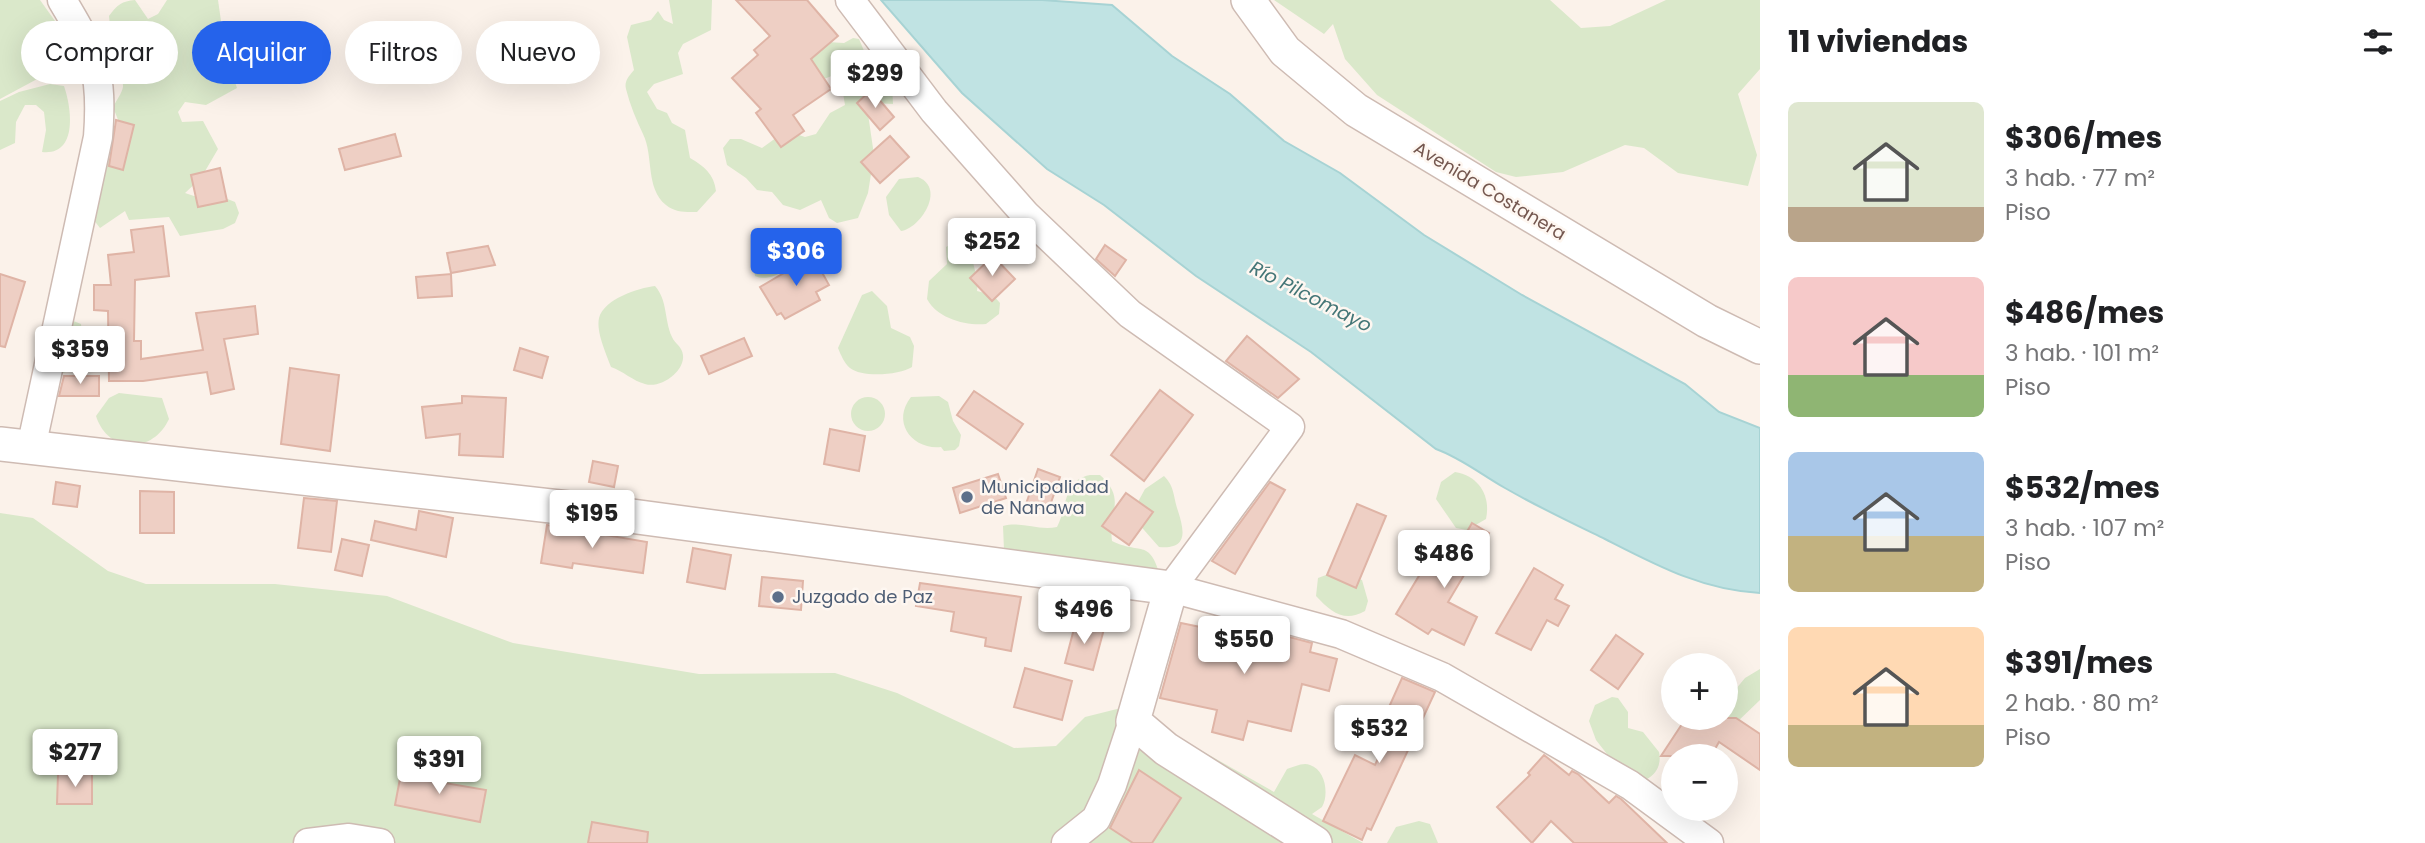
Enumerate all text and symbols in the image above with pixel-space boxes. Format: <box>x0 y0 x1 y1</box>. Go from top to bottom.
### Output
text: 11 viviendas <box>1788 20 1968 63</box>
chip: Comprar <box>21 21 178 84</box>
chip: Alquilar <box>192 21 331 84</box>
chip: Filtros <box>345 21 462 84</box>
chip: Nuevo <box>476 21 600 84</box>
icon: filters <box>2359 23 2397 61</box>
pin: $299 <box>834 50 916 110</box>
text: $299 <box>847 57 903 89</box>
text: $306/mes <box>2005 116 2162 159</box>
icon: home <box>1844 130 1928 214</box>
street label: Avenida Costanera <box>1409 135 1571 246</box>
text: 3 hab. · 77 m² <box>2005 162 2155 194</box>
text: Piso <box>2005 196 2051 228</box>
pin: $252 <box>951 218 1033 278</box>
text: $252 <box>964 225 1020 257</box>
pin: $306 <box>755 229 837 288</box>
text: $306 <box>767 235 825 267</box>
water label: Río Pilcomayo <box>1245 254 1376 339</box>
text: $486/mes <box>2005 291 2164 334</box>
icon: home <box>1844 305 1928 389</box>
pin: $359 <box>39 326 121 386</box>
text: $359 <box>51 333 109 365</box>
text: 3 hab. · 101 m² <box>2005 337 2159 369</box>
text: Piso <box>2005 371 2051 403</box>
text: $532/mes <box>2005 466 2160 509</box>
place label: Municipalidad de Nanawa <box>981 474 1109 520</box>
icon: home <box>1844 480 1928 564</box>
marker: Municipalidad de Nanawa <box>959 489 975 505</box>
pin: $195 <box>551 490 633 550</box>
text: $195 <box>566 497 618 529</box>
text: 3 hab. · 107 m² <box>2005 512 2164 544</box>
pin: $486 <box>1403 530 1485 590</box>
text: $486 <box>1414 537 1474 569</box>
text: Piso <box>2005 546 2051 578</box>
place label: Juzgado de Paz <box>792 584 933 609</box>
pin: $496 <box>1043 586 1125 646</box>
marker: Juzgado de Paz <box>770 589 786 605</box>
text: $496 <box>1054 593 1114 625</box>
pin: $550 <box>1203 616 1285 676</box>
text: $550 <box>1214 623 1274 655</box>
text: $391/mes <box>2005 641 2153 684</box>
map controls <box>1661 653 1738 821</box>
button: + <box>1661 653 1738 730</box>
icon: home <box>1844 655 1928 739</box>
text: 2 hab. · 80 m² <box>2005 687 2159 719</box>
pin: $532 <box>1338 706 1420 765</box>
text: $532 <box>1350 712 1408 744</box>
text: Piso <box>2005 721 2051 753</box>
pin: $277 <box>34 730 116 789</box>
text: $277 <box>49 736 101 768</box>
pin: $391 <box>398 736 480 796</box>
text: $391 <box>413 743 465 775</box>
button: − <box>1661 744 1738 821</box>

